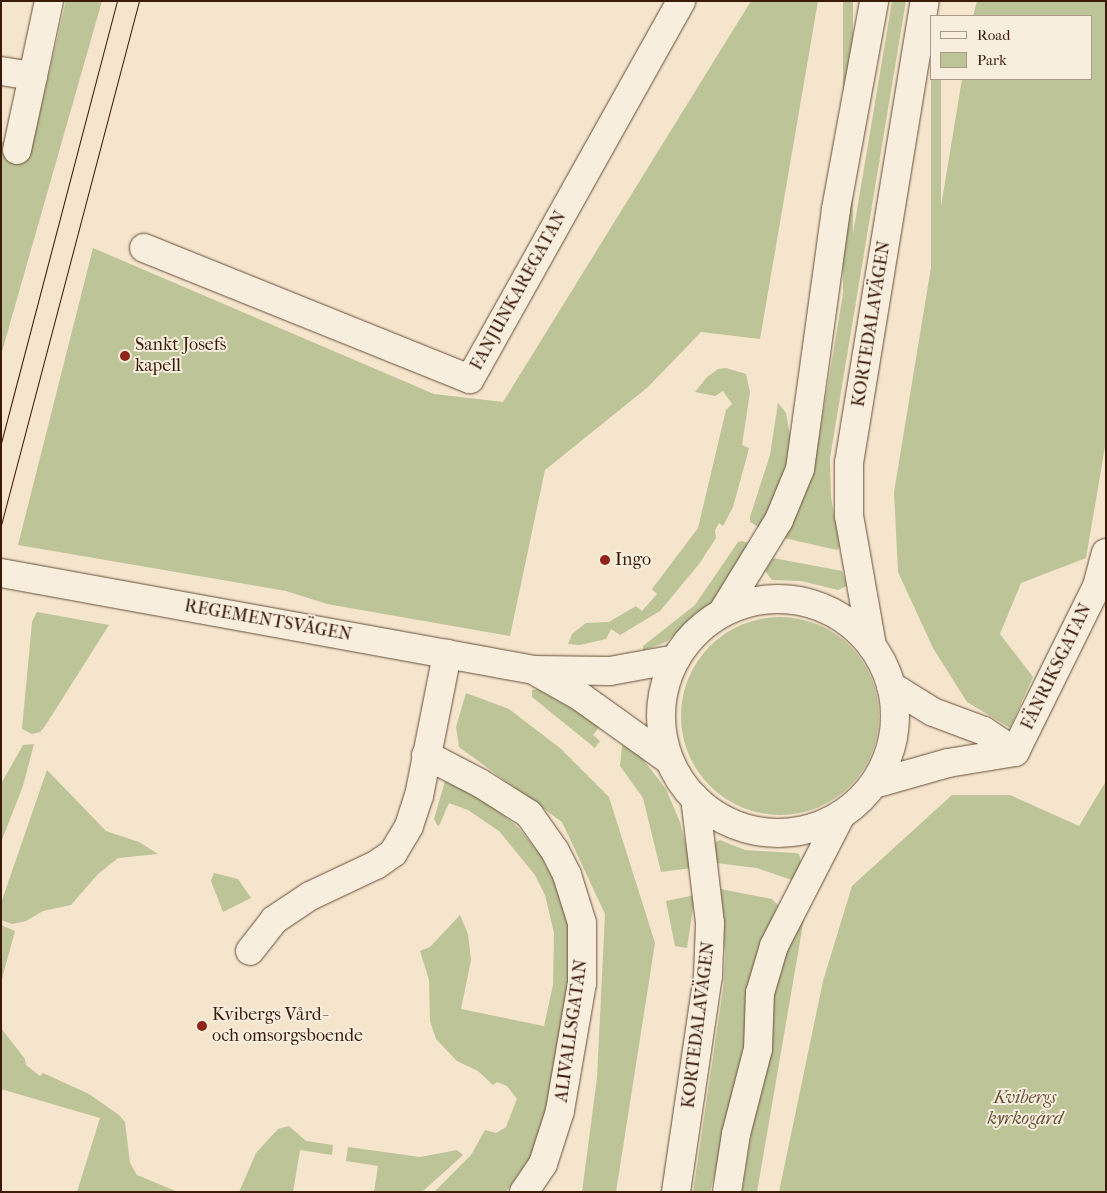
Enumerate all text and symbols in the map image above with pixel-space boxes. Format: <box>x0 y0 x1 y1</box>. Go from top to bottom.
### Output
legend <box>930 15 1092 80</box>
text: Road <box>977 26 1010 44</box>
text: Park <box>977 51 1007 69</box>
street label: FANJUNKAREGATAN <box>466 208 572 374</box>
street label: KORTEDALAVÄGEN <box>848 239 896 409</box>
place label: Sankt Josefs kapell <box>135 335 226 378</box>
marker: Sankt Josefs kapell <box>119 350 131 362</box>
place label: Ingo <box>615 549 651 571</box>
marker: Ingo <box>599 554 611 566</box>
street label: REGEMENTSVÄGEN <box>183 596 353 646</box>
street label: FÄNRIKSGATAN <box>1017 600 1097 734</box>
street label: KORTEDALAVÄGEN <box>678 940 720 1110</box>
street label: ALIVALLSGATAN <box>551 958 593 1104</box>
place label: Kvibergs Vård- och omsorgsboende <box>212 1005 363 1048</box>
marker: Kvibergs Vård- och omsorgsboende <box>196 1020 208 1032</box>
park label: Kvibergs kyrkogård <box>987 1088 1063 1130</box>

